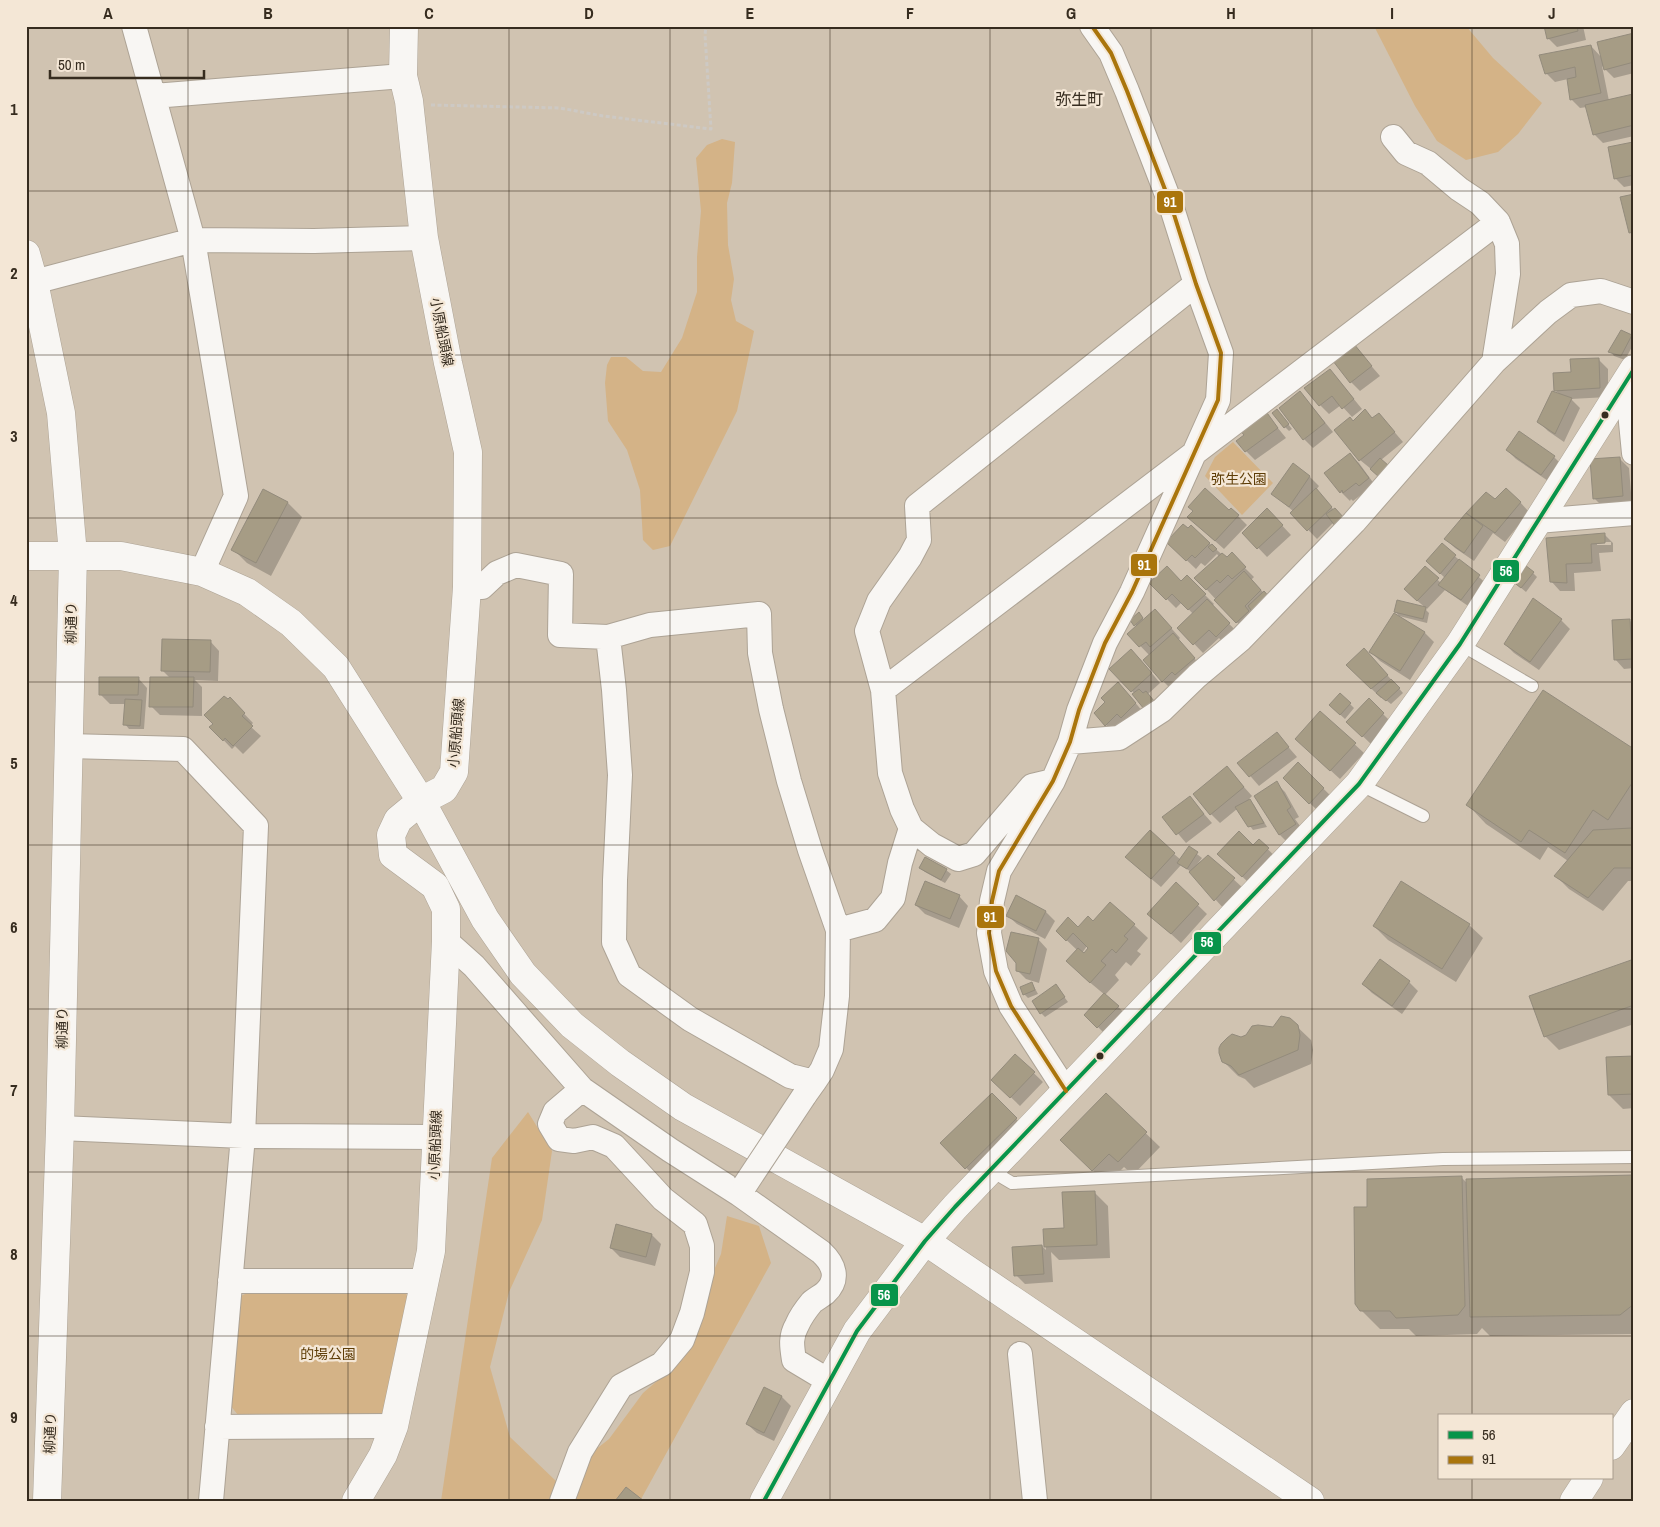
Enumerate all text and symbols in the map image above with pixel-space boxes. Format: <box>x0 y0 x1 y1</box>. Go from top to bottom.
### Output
text: A <box>103 2 113 24</box>
text: B <box>263 2 273 24</box>
text: C <box>424 2 434 24</box>
text: D <box>584 2 594 24</box>
text: E <box>746 2 755 24</box>
text: F <box>906 2 914 24</box>
text: G <box>1066 2 1076 24</box>
text: H <box>1226 2 1236 24</box>
text: I <box>1390 2 1394 24</box>
text: J <box>1548 2 1556 24</box>
scale bar <box>50 48 204 80</box>
text: 50 m <box>58 54 85 75</box>
district label: 弥生町 <box>1055 88 1103 110</box>
text: 1 <box>10 98 18 120</box>
line badge: 91 <box>1156 190 1184 214</box>
text: 91 <box>1164 193 1177 211</box>
text: 2 <box>10 262 18 284</box>
street label: 小原船頭線 <box>426 296 458 368</box>
unlabelled marker <box>1600 410 1610 420</box>
text: 3 <box>10 425 18 447</box>
park label: 弥生公園 <box>1211 470 1267 488</box>
line badge: 91 <box>1130 553 1158 577</box>
text: 91 <box>1138 556 1151 574</box>
line badge: 56 <box>1492 559 1520 583</box>
text: 56 <box>1500 562 1512 580</box>
text: 4 <box>10 589 18 611</box>
street label: 柳通り <box>62 602 80 644</box>
street label: 小原船頭線 <box>444 697 468 769</box>
text: 5 <box>10 752 18 774</box>
line badge: 91 <box>976 905 1005 929</box>
text: 91 <box>984 908 997 926</box>
text: 6 <box>10 916 18 938</box>
line badge: 56 <box>1193 931 1222 955</box>
text: 56 <box>1201 933 1213 951</box>
street label: 柳通り <box>53 1007 71 1049</box>
unlabelled marker <box>1095 1051 1105 1061</box>
text: 7 <box>10 1079 18 1101</box>
street label: 小原船頭線 <box>425 1110 445 1180</box>
text: 8 <box>10 1243 18 1265</box>
line badge: 56 <box>870 1283 899 1307</box>
text: 56 <box>878 1286 890 1304</box>
park label: 的場公園 <box>300 1345 356 1363</box>
text: 9 <box>10 1406 18 1428</box>
street label: 柳通り <box>40 1412 60 1454</box>
legend <box>1438 1414 1612 1480</box>
text: 56 <box>1482 1424 1496 1445</box>
text: 91 <box>1482 1448 1496 1469</box>

